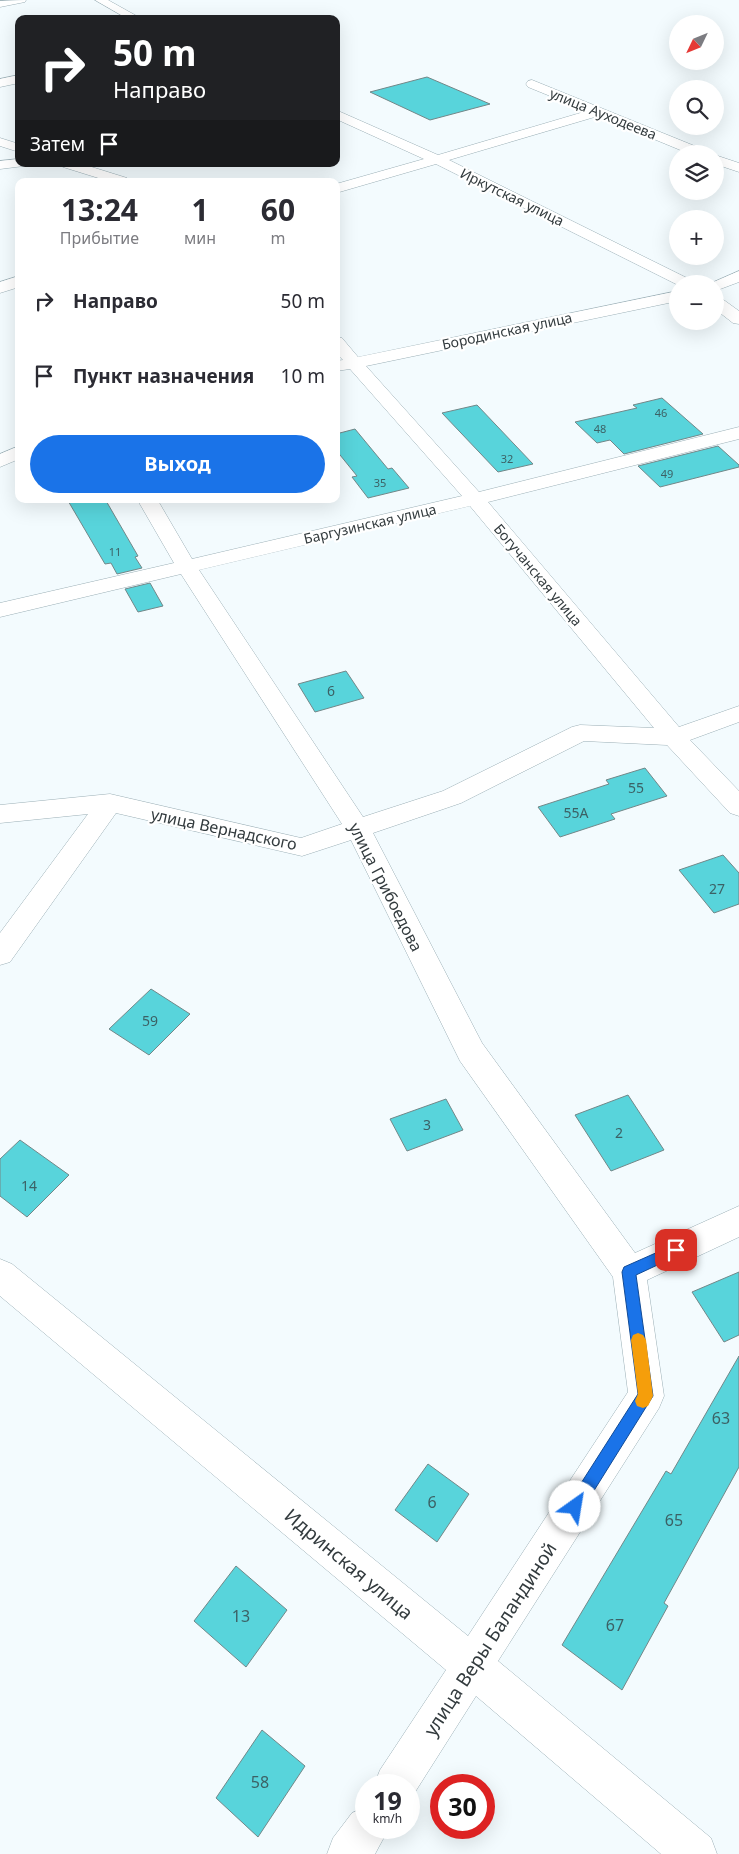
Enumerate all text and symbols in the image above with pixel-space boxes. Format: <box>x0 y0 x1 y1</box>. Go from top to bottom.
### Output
north arrow <box>669 15 724 70</box>
map controls <box>669 15 724 330</box>
text: 50 m <box>113 29 196 76</box>
icon: right <box>30 35 95 100</box>
text: Направо <box>113 74 206 104</box>
button: search <box>669 80 724 135</box>
street label: улица Ауходеева <box>547 83 659 144</box>
icon: arrive <box>95 130 123 158</box>
text: Затем <box>30 131 85 157</box>
button: layers <box>669 145 724 200</box>
street label: Иркутская улица <box>457 163 567 230</box>
text: 13:24 <box>61 189 138 230</box>
text: 1 <box>191 189 209 230</box>
text: 60 <box>261 189 295 230</box>
button: + <box>669 210 724 265</box>
text: Прибытие <box>60 227 139 249</box>
text: мин <box>184 227 216 249</box>
text: m <box>271 227 285 249</box>
button: − <box>669 275 724 330</box>
icon: right <box>30 287 58 315</box>
text: Направо <box>73 288 158 314</box>
text: 50 m <box>281 288 325 314</box>
street label: Бородинская улица <box>440 307 574 354</box>
icon: arrive <box>30 362 58 390</box>
text: Пункт назначения <box>73 363 254 389</box>
text: 10 m <box>281 363 325 389</box>
house number: 46 <box>655 405 667 420</box>
house number: 48 <box>594 421 606 436</box>
button: Выход <box>30 435 325 493</box>
house number: 32 <box>501 451 513 466</box>
house number: 49 <box>661 466 673 481</box>
house number: 35 <box>374 475 386 490</box>
street label: Баргузинская улица <box>302 499 438 548</box>
street label: Богучанская улица <box>490 520 587 630</box>
house number: 11 <box>109 544 121 559</box>
house number: 6 <box>327 681 335 700</box>
house number: 55 <box>628 778 644 797</box>
street label: улица Вернадского <box>149 803 299 855</box>
house number: 55А <box>564 803 589 822</box>
street label: улица Грибоедова <box>344 819 428 955</box>
house number: 27 <box>709 879 725 898</box>
house number: 59 <box>142 1011 158 1030</box>
house number: 3 <box>423 1115 431 1134</box>
house number: 2 <box>615 1123 623 1142</box>
house number: 14 <box>21 1176 37 1195</box>
pin <box>655 1229 697 1271</box>
icon: arrive <box>662 1236 690 1264</box>
house number: 63 <box>712 1407 730 1429</box>
position arrow <box>548 1480 600 1532</box>
house number: 6 <box>427 1491 437 1513</box>
street label: Идринская улица <box>279 1503 419 1625</box>
house number: 65 <box>665 1509 683 1531</box>
street label: улица Веры Баландиной <box>417 1537 563 1741</box>
house number: 13 <box>232 1605 250 1627</box>
house number: 67 <box>606 1614 624 1636</box>
house number: 58 <box>251 1771 269 1793</box>
speed limit sign: 30 <box>430 1774 495 1839</box>
text: 19 <box>373 1783 402 1817</box>
text: km/h <box>373 1810 402 1827</box>

